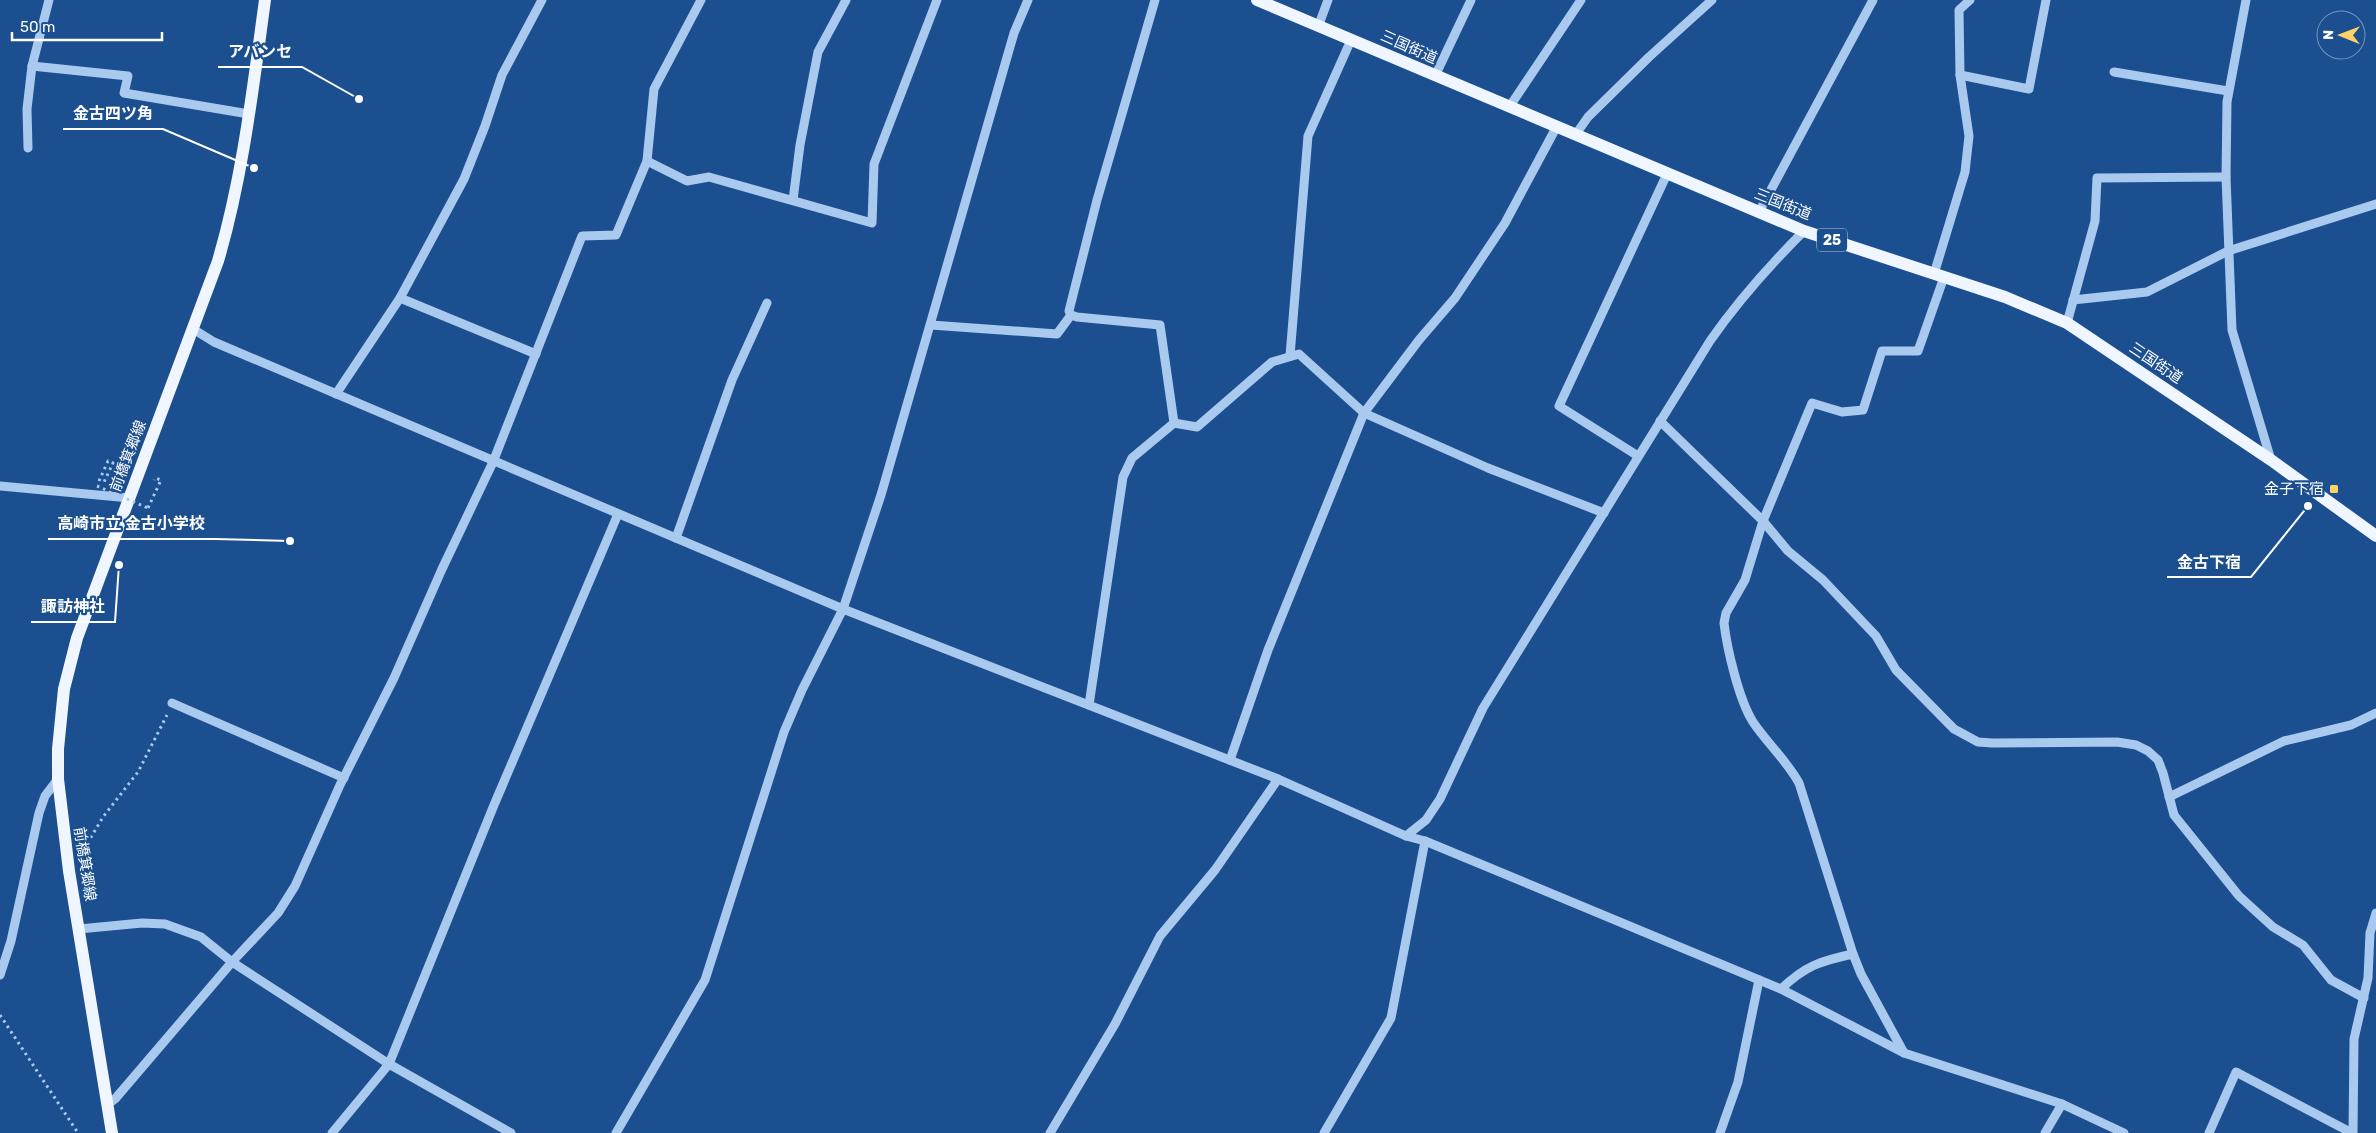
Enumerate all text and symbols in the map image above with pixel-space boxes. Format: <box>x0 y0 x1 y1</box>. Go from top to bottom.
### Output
scale bar <box>12 10 162 42</box>
north arrow <box>2316 10 2366 60</box>
text: 50 m <box>20 18 55 36</box>
street label: 三国街道 <box>1378 27 1440 67</box>
text: N <box>2320 30 2337 40</box>
callout: アバンセ <box>218 36 302 67</box>
text: アバンセ <box>228 42 292 61</box>
callout: 金古四ツ角 <box>63 98 163 129</box>
text: 金古四ツ角 <box>73 104 153 123</box>
street label: 三国街道 <box>1752 184 1814 224</box>
road number: 25 <box>1817 228 1847 252</box>
street label: 三国街道 <box>2126 339 2186 387</box>
street label: 前橋箕郷線 <box>106 418 150 494</box>
place label: 金子下宿 <box>2264 480 2324 498</box>
marker: 金子下宿 <box>2328 483 2340 495</box>
callout: 高崎市立 金古小学校 <box>48 508 215 539</box>
text: 高崎市立 金古小学校 <box>57 514 205 533</box>
callout: 金古下宿 <box>2167 546 2251 577</box>
text: 金古下宿 <box>2177 553 2241 572</box>
callout: 諏訪神社 <box>31 591 115 622</box>
text: 諏訪神社 <box>41 597 105 616</box>
street label: 前橋箕郷線 <box>70 826 100 902</box>

